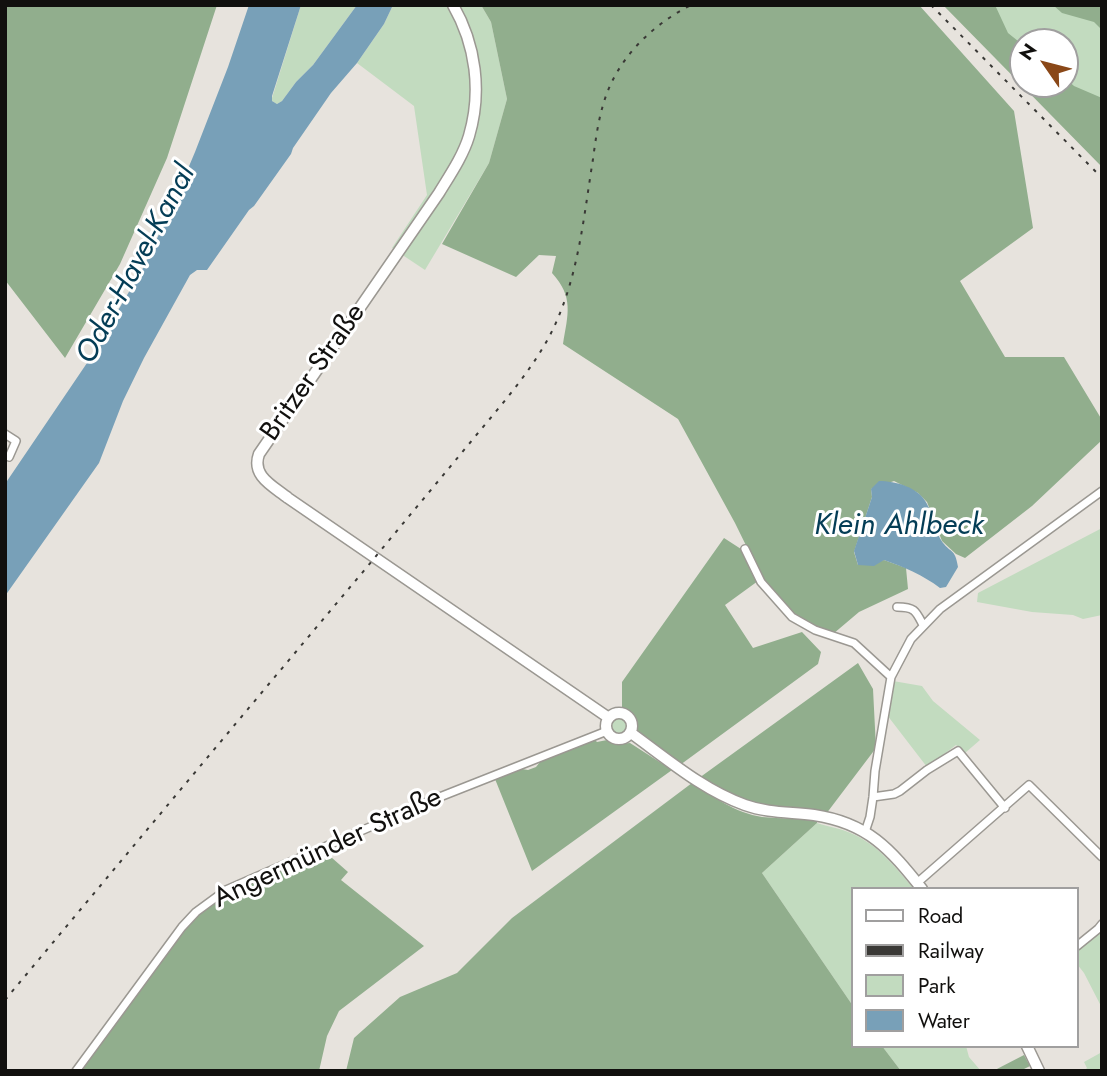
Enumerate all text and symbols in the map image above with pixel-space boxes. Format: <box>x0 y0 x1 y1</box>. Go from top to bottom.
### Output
north arrow <box>1009 28 1079 98</box>
text: N <box>1013 38 1043 66</box>
water label: Oder-Havel-Kanal <box>70 160 204 370</box>
street label: Britzer Straße <box>254 298 374 448</box>
water label: Klein Ahlbeck <box>814 509 984 545</box>
street label: Angermünder Straße <box>208 781 448 917</box>
legend <box>852 887 1079 1048</box>
text: Road <box>918 901 963 931</box>
text: Railway <box>918 936 984 966</box>
text: Park <box>918 971 955 1001</box>
text: Water <box>918 1006 970 1036</box>

